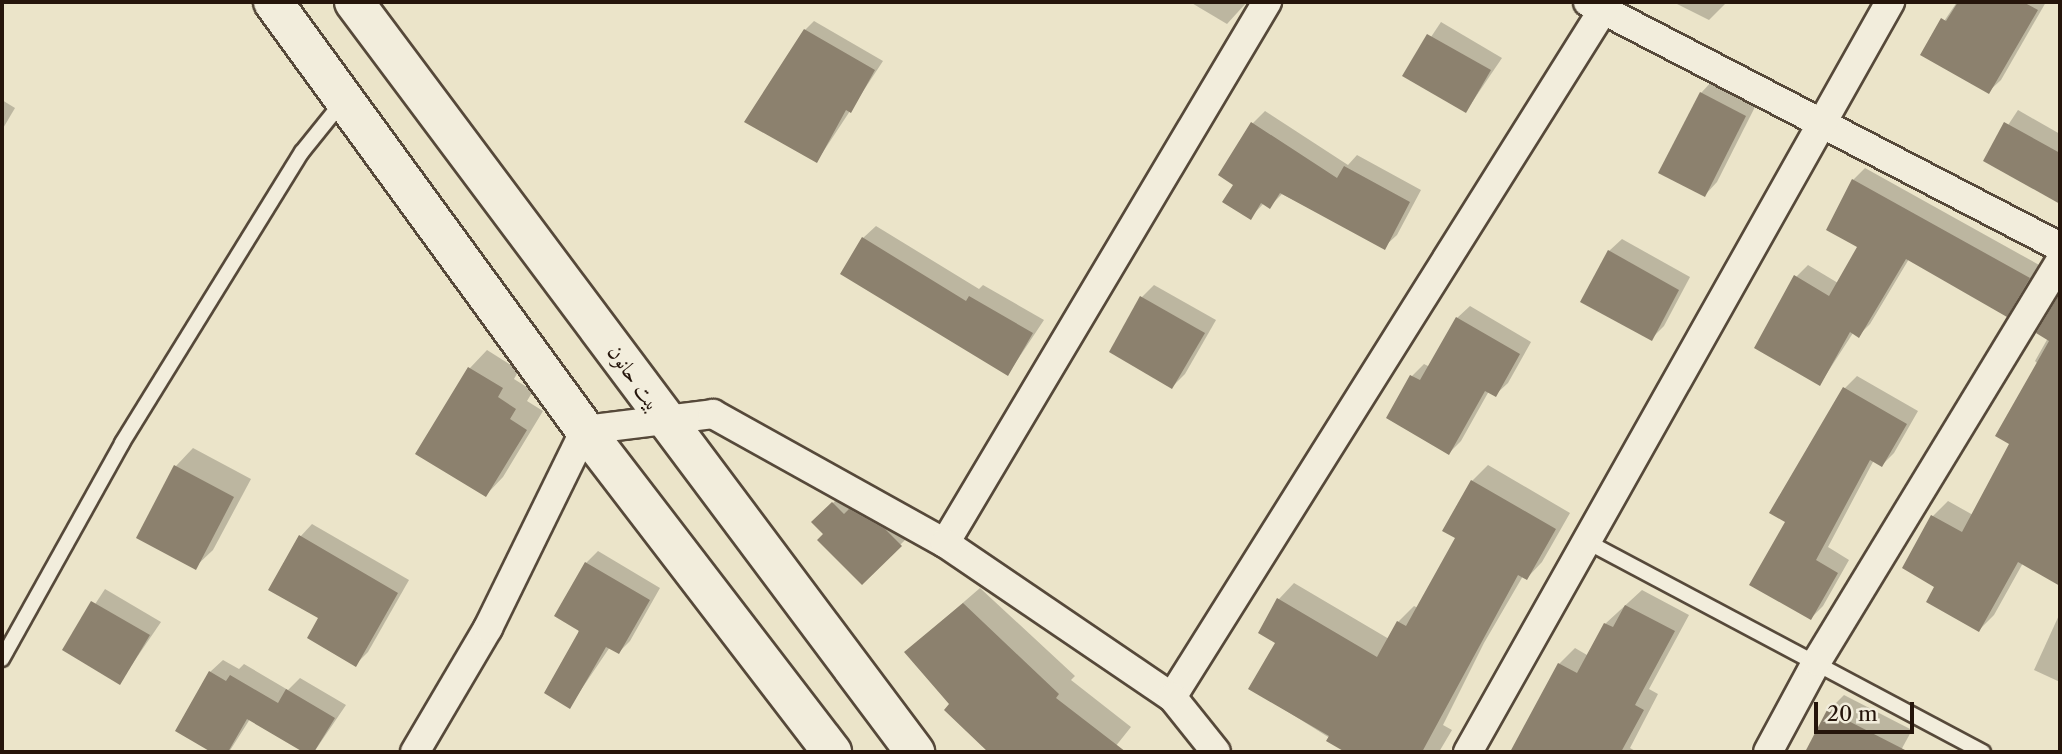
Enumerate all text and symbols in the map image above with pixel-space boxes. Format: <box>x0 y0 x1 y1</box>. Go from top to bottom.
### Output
street label: بيت حانون <box>602 340 666 416</box>
scale bar <box>1817 688 1917 732</box>
text: 20 m <box>1827 701 1878 726</box>

